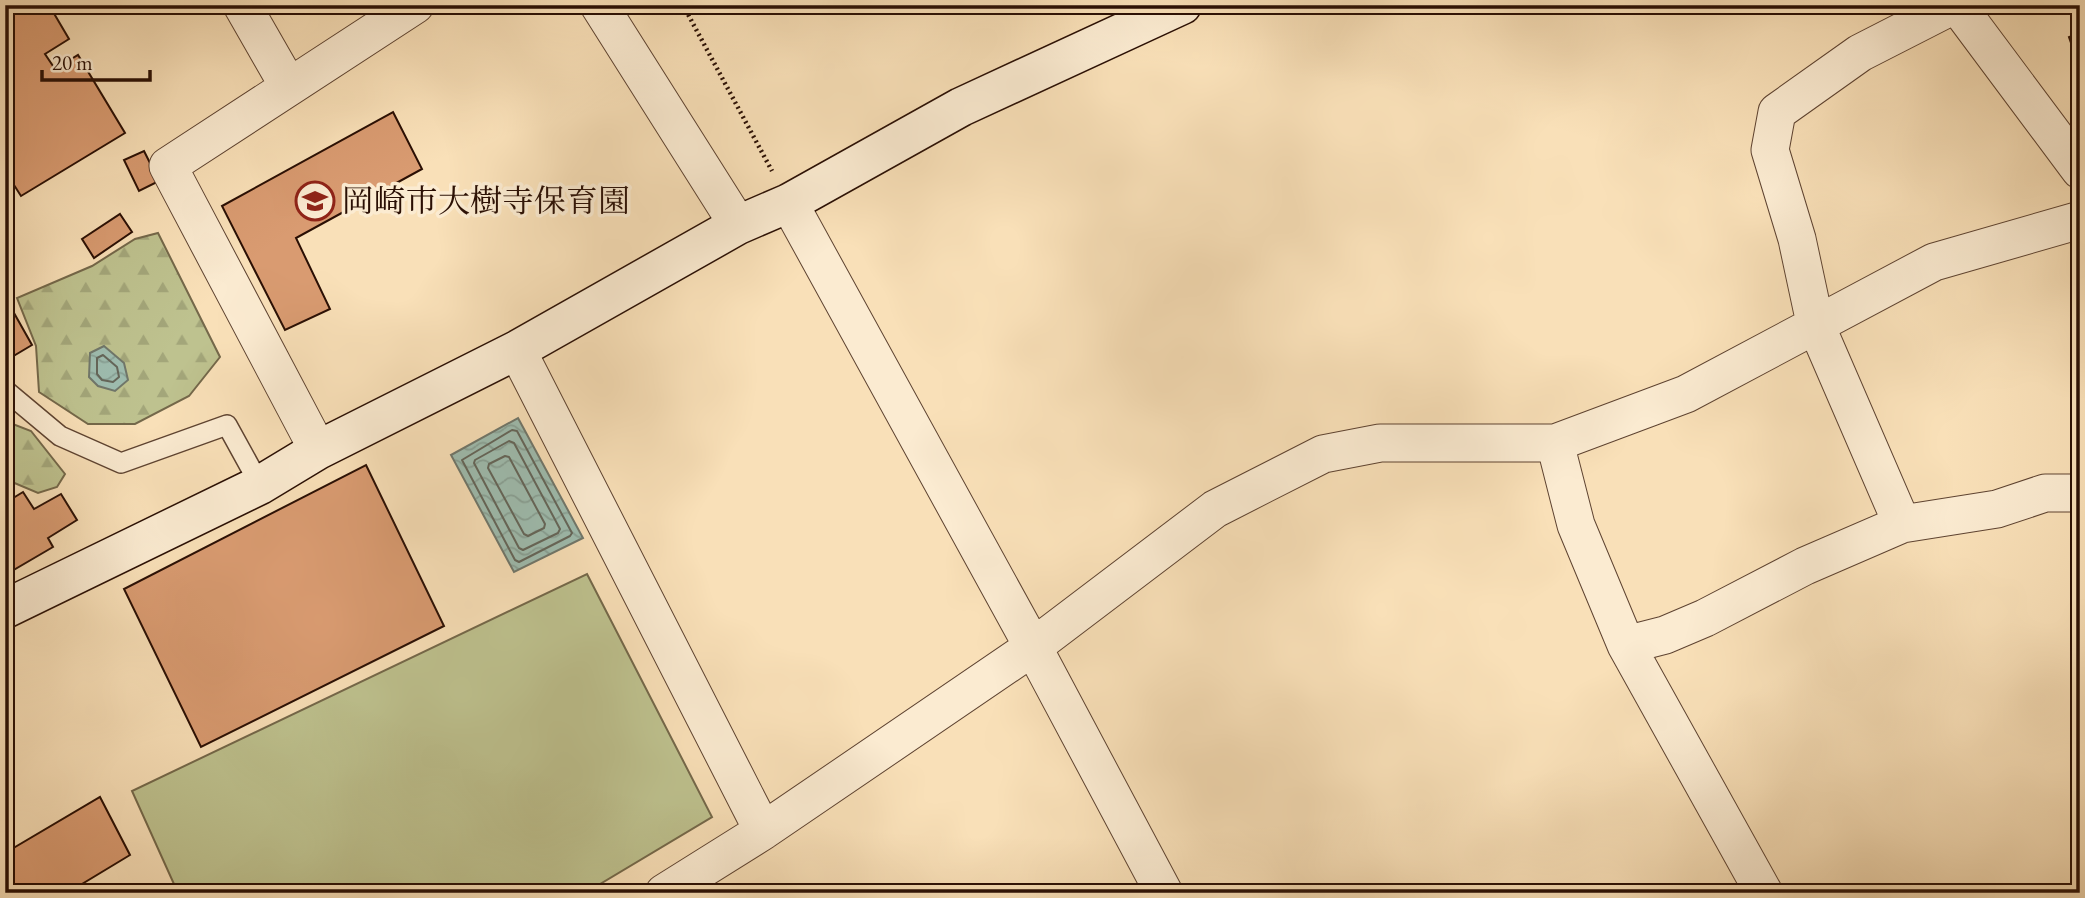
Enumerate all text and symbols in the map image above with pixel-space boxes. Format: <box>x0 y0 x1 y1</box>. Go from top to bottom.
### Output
scale bar <box>42 38 150 82</box>
text: 20 m <box>52 49 93 76</box>
school or university icon: 岡崎市大樹寺保育園 <box>294 180 336 222</box>
place label: 岡崎市大樹寺保育園 <box>342 180 630 222</box>

